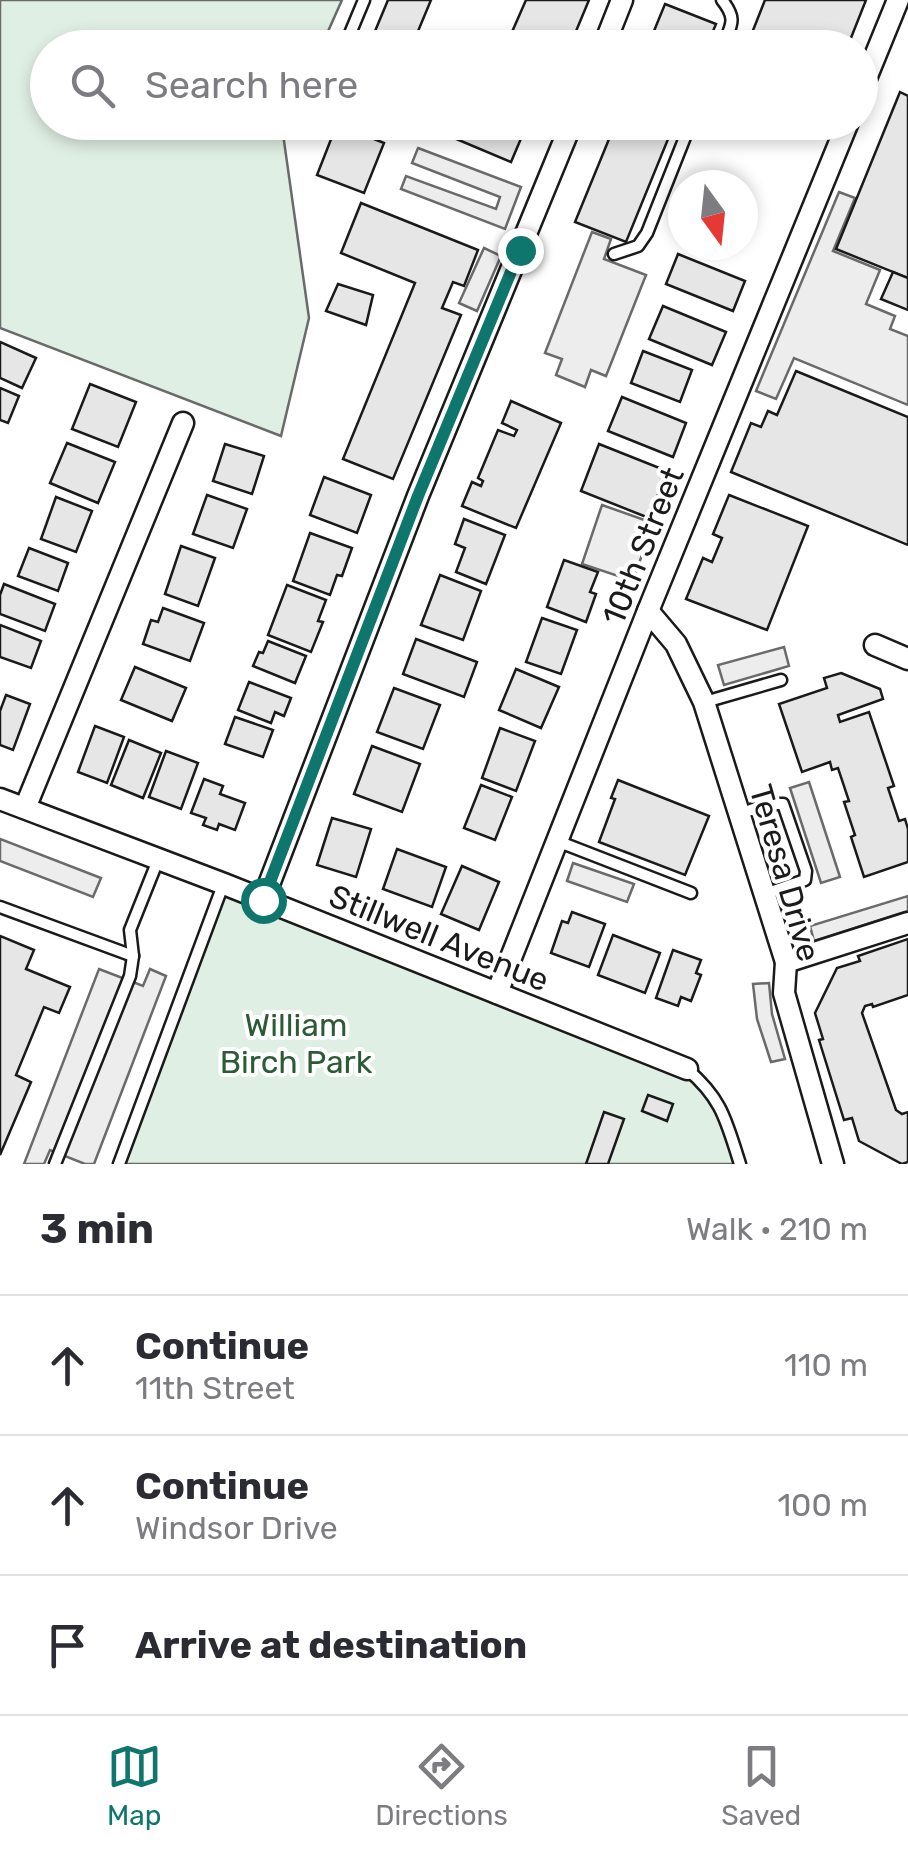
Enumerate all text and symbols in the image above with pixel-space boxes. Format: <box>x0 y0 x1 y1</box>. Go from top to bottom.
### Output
search box <box>30 30 878 140</box>
icon: search <box>65 58 120 113</box>
text: Search here <box>145 62 358 108</box>
north arrow <box>668 170 758 260</box>
route end <box>498 228 544 274</box>
street label: 10th Street <box>594 462 692 630</box>
street label: Teresa Drive <box>742 780 828 966</box>
street label: Stillwell Avenue <box>324 877 554 999</box>
route start <box>241 878 287 924</box>
park label: William Birch Park <box>220 1006 373 1081</box>
text: 3 min <box>40 1204 154 1254</box>
text: Walk · 210 m <box>686 1210 868 1248</box>
text: Continue <box>135 1323 309 1369</box>
icon: ahead <box>40 1338 95 1393</box>
text: 110 m <box>784 1346 868 1384</box>
text: 11th Street <box>135 1369 295 1407</box>
text: Continue <box>135 1463 309 1509</box>
icon: ahead <box>40 1478 95 1533</box>
text: 100 m <box>777 1486 868 1524</box>
text: Windsor Drive <box>135 1509 338 1547</box>
icon: arrive <box>40 1618 95 1673</box>
text: Arrive at destination <box>135 1622 527 1668</box>
tab: Map <box>107 1739 162 1832</box>
tab: Directions <box>375 1739 508 1832</box>
tab: Saved <box>721 1739 801 1832</box>

